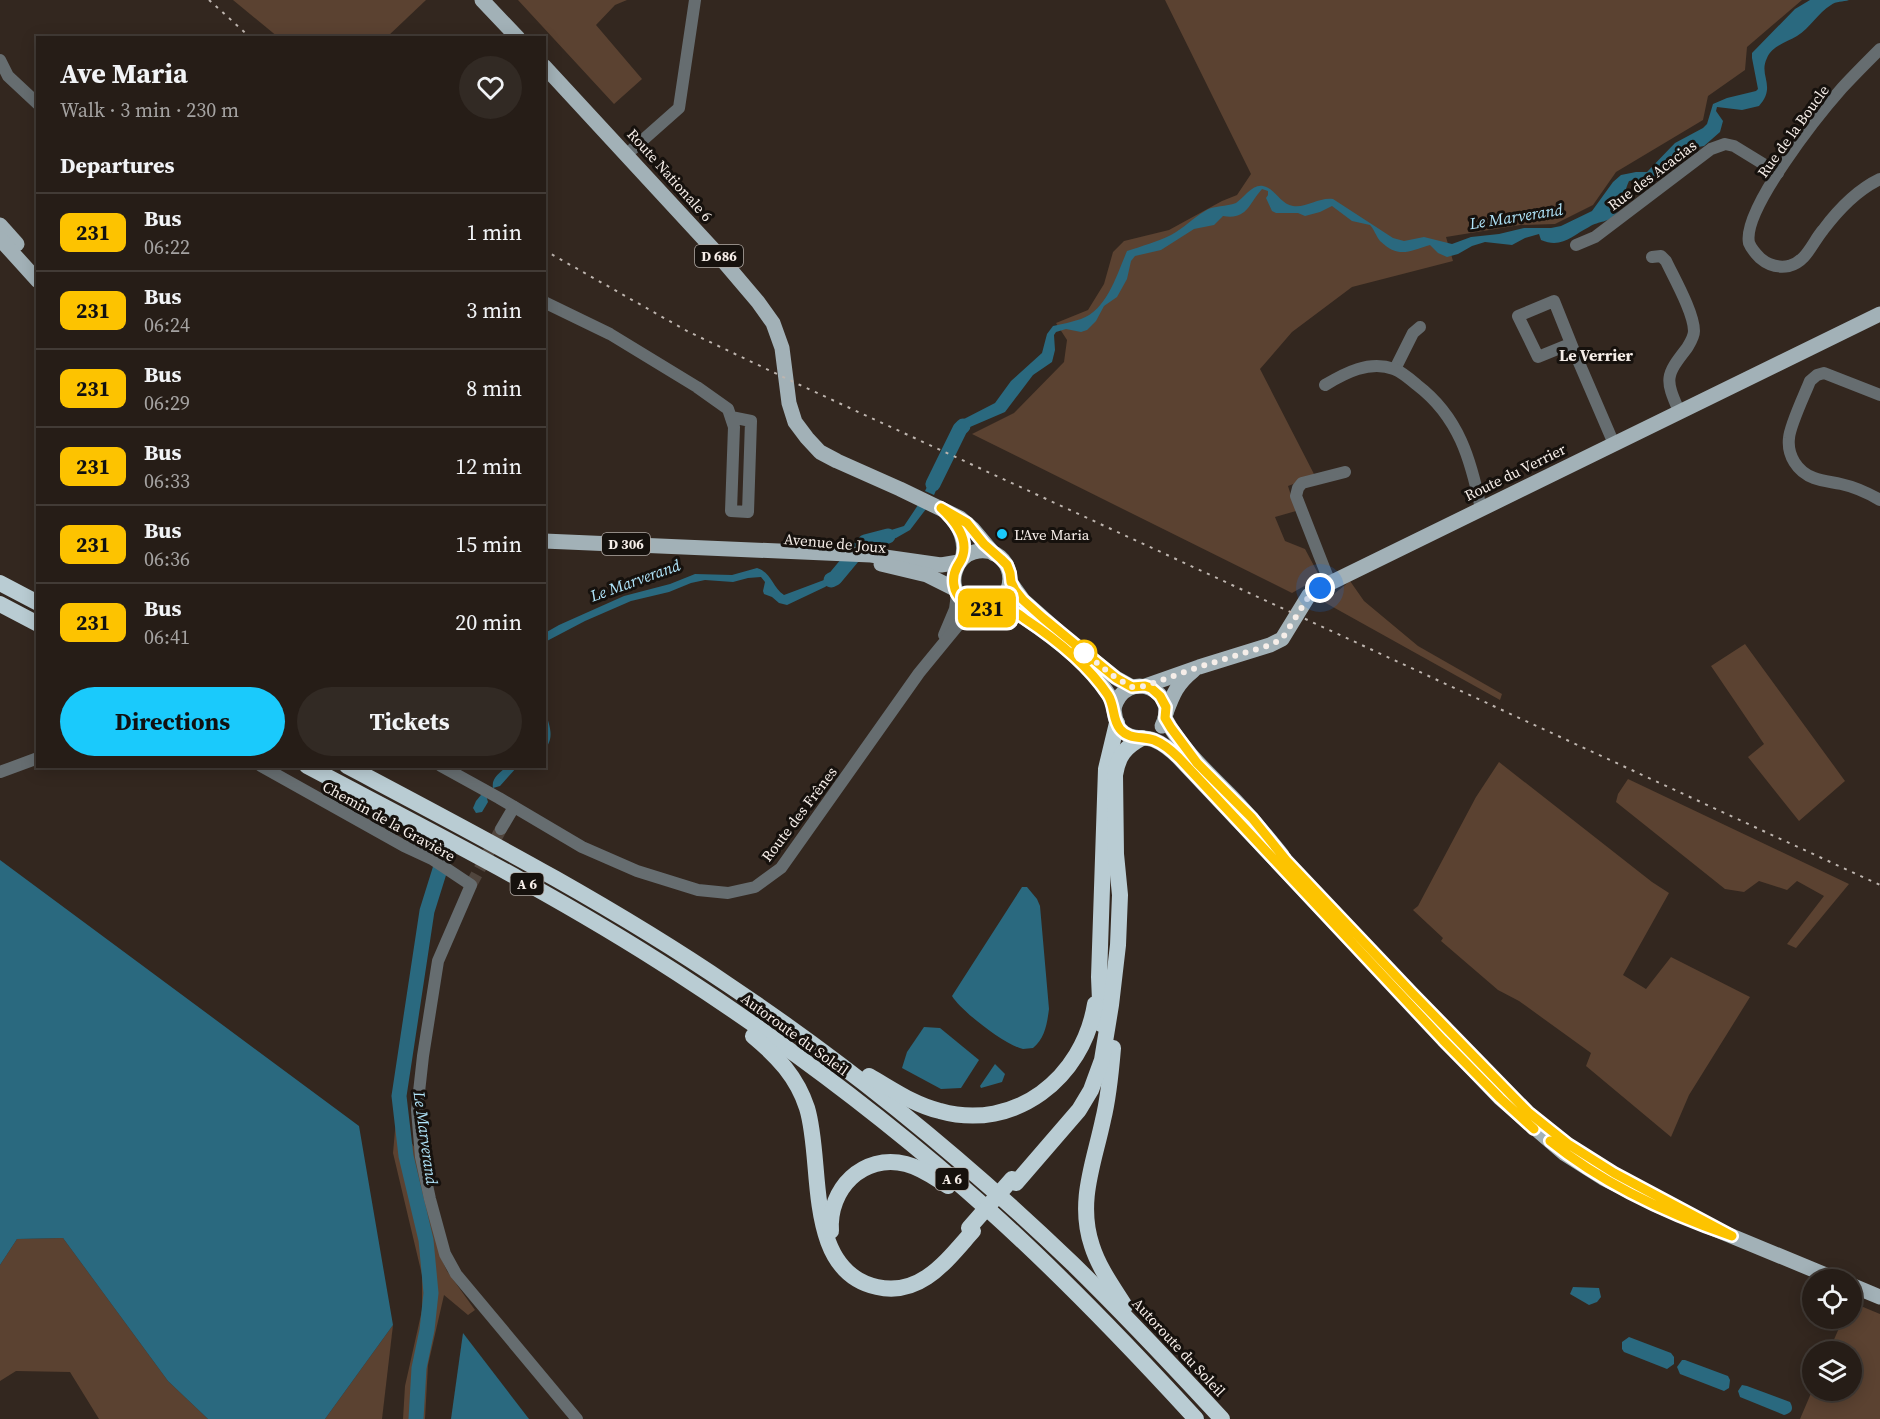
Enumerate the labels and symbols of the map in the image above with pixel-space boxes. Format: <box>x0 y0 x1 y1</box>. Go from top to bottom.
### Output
street label: Rue de la Boucle <box>1752 80 1834 182</box>
street label: Route Nationale 6 <box>623 124 717 226</box>
street label: Rue des Acacias <box>1603 135 1701 215</box>
water label: Le Marverand <box>1467 198 1565 234</box>
road number: D 686 <box>695 245 743 267</box>
district label: Le Verrier <box>1559 344 1634 366</box>
street label: Route du Verrier <box>1461 438 1570 506</box>
place label: L'Ave Maria <box>1014 524 1090 545</box>
marker: L'Ave Maria <box>995 527 1009 541</box>
street label: Avenue de Joux <box>783 528 887 558</box>
road number: D 306 <box>602 533 650 555</box>
water label: Le Marverand <box>586 553 684 607</box>
your location <box>1305 573 1335 603</box>
line badge: 231 <box>952 588 1022 628</box>
unlabelled marker <box>1071 640 1097 666</box>
street label: Route des Frênes <box>756 762 842 866</box>
street label: Chemin de la Gravière <box>319 776 460 866</box>
road number: A 6 <box>510 873 544 895</box>
street label: Autoroute du Soleil <box>737 988 853 1080</box>
water label: Le Marverand <box>408 1089 444 1187</box>
road number: A 6 <box>936 1168 968 1190</box>
street label: Autoroute du Soleil <box>1128 1293 1231 1401</box>

